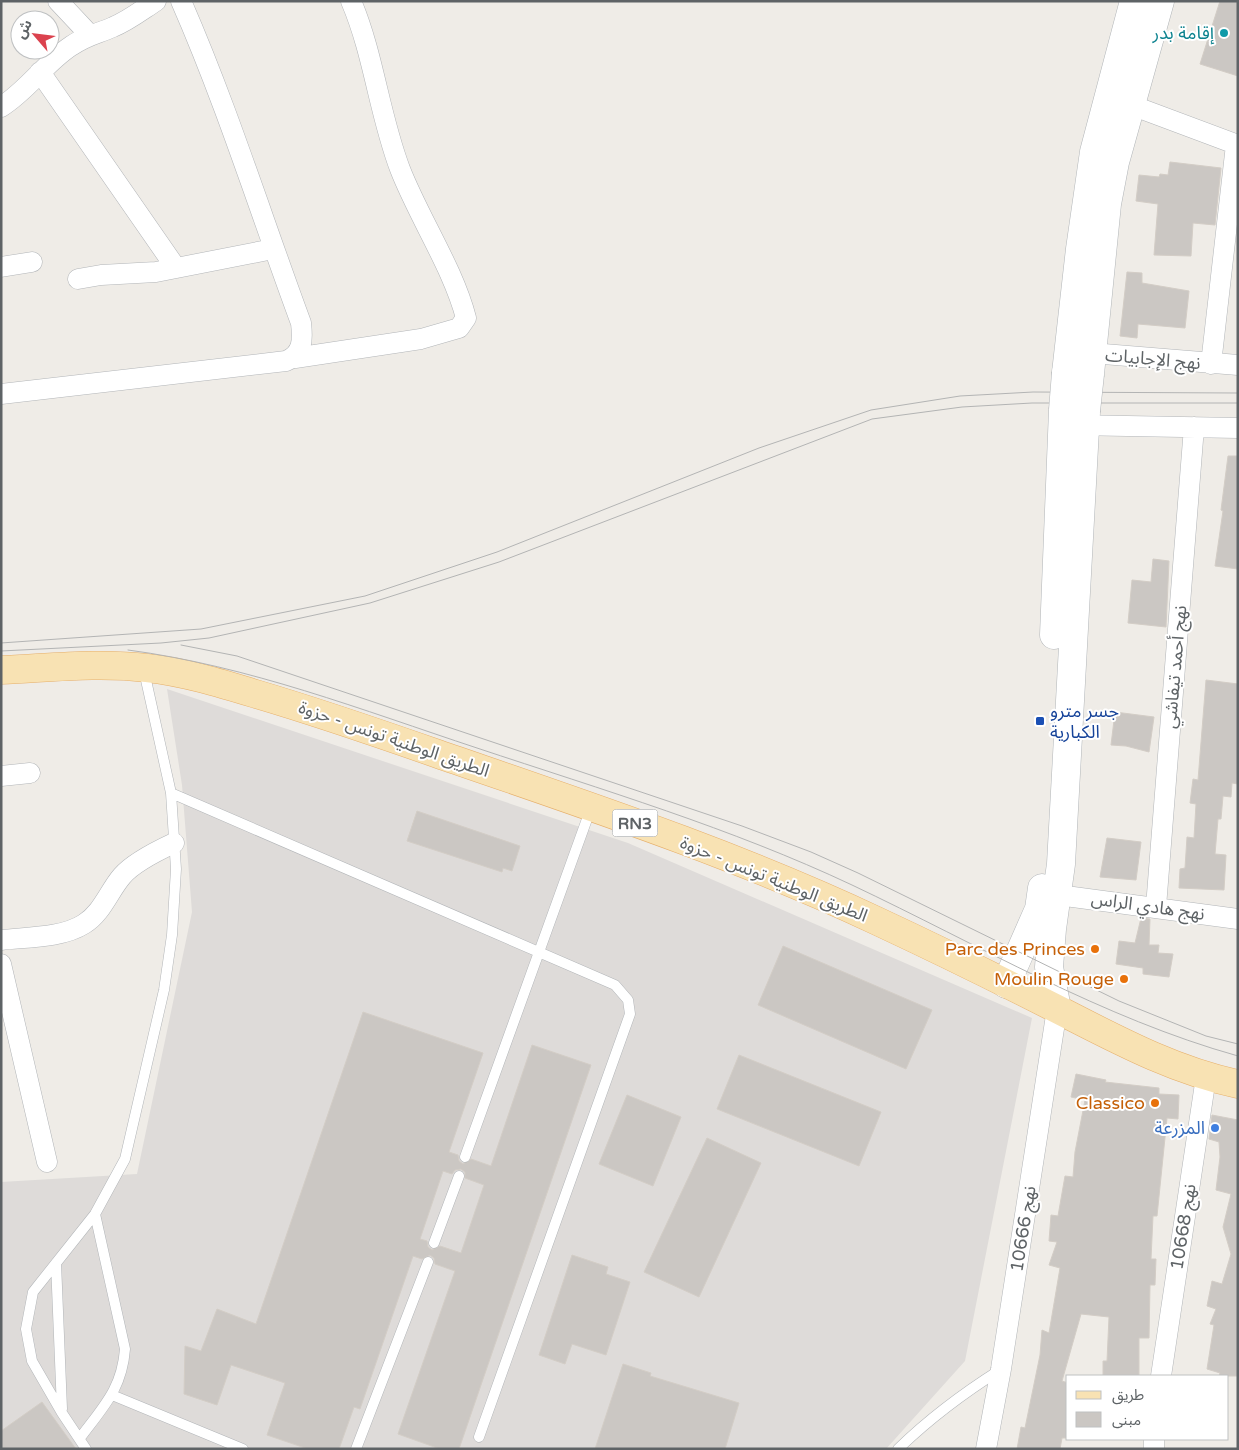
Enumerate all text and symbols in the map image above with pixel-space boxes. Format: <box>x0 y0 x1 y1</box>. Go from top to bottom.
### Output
north arrow <box>10 10 60 60</box>
text: ش <box>12 17 36 42</box>
place label: إقامة بدر <box>1152 22 1214 45</box>
marker: إقامة بدر <box>1218 27 1230 39</box>
street label: نهج الإجابيات <box>1104 344 1202 376</box>
street label: نهج أحمد تيفاشي <box>1158 605 1194 730</box>
street label: الطريق الوطنية تونس - حزوة <box>296 696 492 782</box>
place label: جسر مترو الكبارية <box>1050 700 1119 743</box>
marker: جسر مترو الكبارية <box>1034 715 1046 727</box>
road number: RN3 <box>612 810 658 836</box>
street label: الطريق الوطنية تونس - حزوة <box>677 831 871 927</box>
street label: نهج هادي الراس <box>1089 887 1206 927</box>
place label: Parc des Princes <box>945 938 1085 960</box>
marker: Parc des Princes <box>1089 943 1101 955</box>
place label: Moulin Rouge <box>994 968 1114 990</box>
marker: Moulin Rouge <box>1118 973 1130 985</box>
place label: Classico <box>1076 1092 1145 1114</box>
marker: Classico <box>1149 1097 1161 1109</box>
place label: المزرعة <box>1155 1117 1205 1139</box>
marker: المزرعة <box>1209 1122 1221 1134</box>
street label: نهج 10668 <box>1165 1182 1203 1272</box>
street label: نهج 10666 <box>1005 1184 1043 1274</box>
legend <box>1066 1375 1229 1440</box>
text: طريق <box>1112 1386 1144 1405</box>
text: مبنى <box>1112 1411 1141 1429</box>

